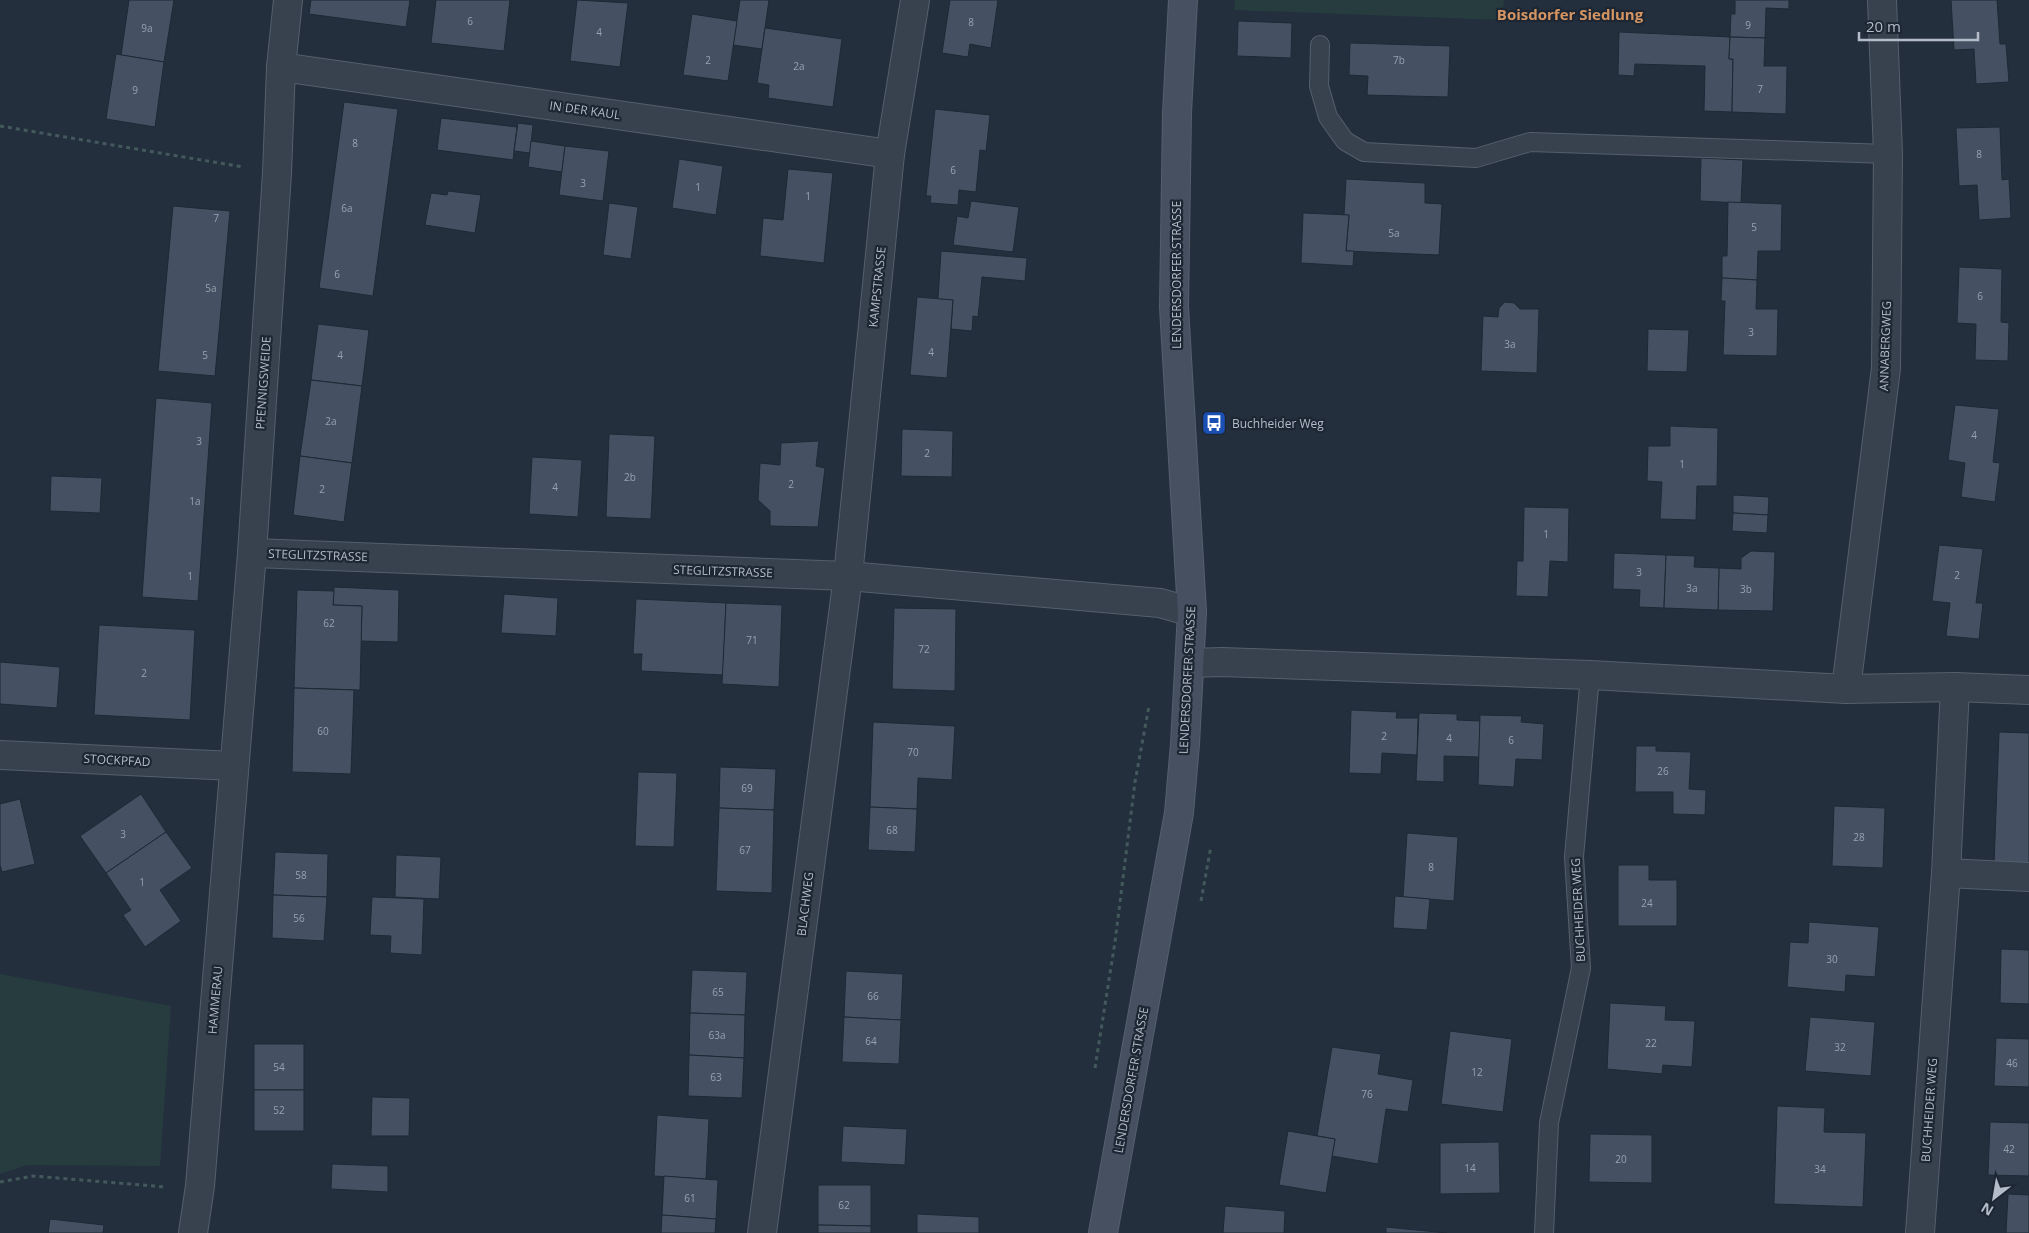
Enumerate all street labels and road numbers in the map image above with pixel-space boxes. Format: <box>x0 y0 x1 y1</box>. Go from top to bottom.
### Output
street label: IN DER KAUL <box>548 97 622 123</box>
street label: LENDERSDORFER STRASSE <box>1168 201 1185 349</box>
street label: KAMPSTRASSE <box>864 246 890 328</box>
street label: ANNABERGWEG <box>1875 301 1895 391</box>
street label: PFENNIGSWEIDE <box>251 336 275 430</box>
street label: STEGLITZSTRASSE <box>268 545 368 565</box>
street label: STEGLITZSTRASSE <box>673 561 773 581</box>
street label: LENDERSDORFER STRASSE <box>1175 606 1199 754</box>
street label: STOCKPFAD <box>83 750 151 770</box>
street label: BUCHHEIDER WEG <box>1567 858 1589 962</box>
street label: BLACHWEG <box>793 871 817 937</box>
street label: HAMMERAU <box>204 965 226 1035</box>
street label: LENDERSDORFER STRASSE <box>1110 1006 1152 1154</box>
street label: BUCHHEIDER WEG <box>1917 1057 1941 1163</box>

